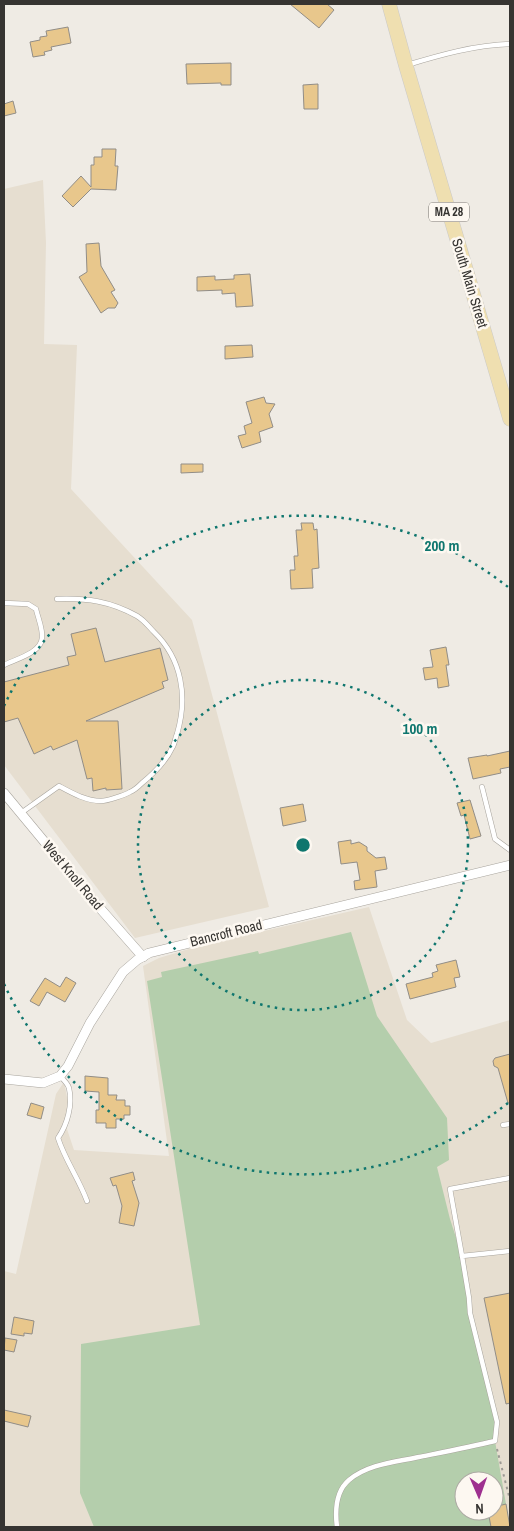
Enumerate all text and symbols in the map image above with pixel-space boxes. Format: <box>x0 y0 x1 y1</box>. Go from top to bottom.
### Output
road number: MA 28 <box>429 202 469 222</box>
street label: South Main Street <box>448 236 492 330</box>
text: 200 m <box>425 535 459 556</box>
text: 100 m <box>403 718 437 739</box>
centre of rings <box>294 836 312 854</box>
street label: West Knoll Road <box>39 837 107 913</box>
street label: Bancroft Road <box>188 915 264 951</box>
north arrow <box>454 1471 504 1521</box>
text: N <box>475 1500 484 1518</box>

